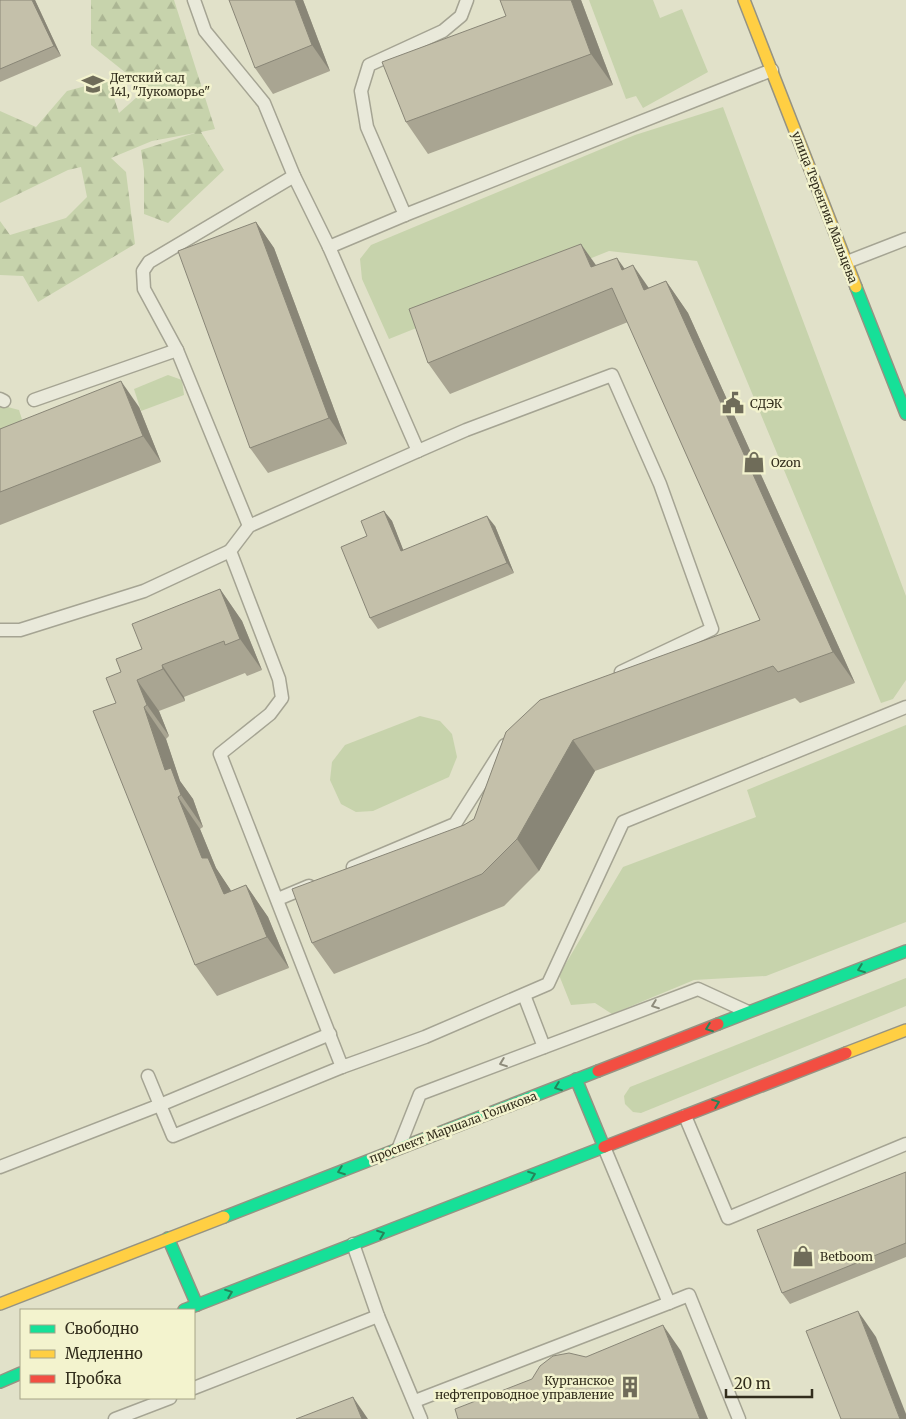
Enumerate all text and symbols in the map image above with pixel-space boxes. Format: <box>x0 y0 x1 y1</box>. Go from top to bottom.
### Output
place label: Детский сад 141, "Лукоморье" <box>110 70 210 99</box>
school or university icon: Детский сад 141, "Лукоморье" <box>80 71 106 97</box>
street label: улица Терентия Мальцева <box>789 129 861 286</box>
public building icon: СДЭК <box>720 390 746 416</box>
place label: СДЭК <box>750 396 783 411</box>
shop icon: Ozon <box>741 449 767 475</box>
place label: Ozon <box>771 455 801 470</box>
one-way arrow <box>857 963 865 973</box>
one-way arrow <box>651 999 660 1009</box>
one-way arrow <box>705 1021 714 1032</box>
one-way arrow <box>499 1057 508 1067</box>
one-way arrow <box>554 1080 563 1091</box>
street label: проспект Маршала Голикова <box>367 1088 539 1166</box>
one-way arrow <box>711 1099 720 1110</box>
one-way arrow <box>337 1165 346 1175</box>
one-way arrow <box>527 1171 536 1181</box>
one-way arrow <box>376 1230 385 1240</box>
shop icon: Betboom <box>790 1243 816 1269</box>
place label: Betboom <box>820 1249 873 1264</box>
one-way arrow <box>224 1288 233 1299</box>
legend <box>20 1309 195 1399</box>
text: Свободно <box>65 1319 139 1338</box>
text: Медленно <box>65 1344 143 1363</box>
scale bar <box>726 1366 812 1398</box>
text: Пробка <box>65 1369 122 1388</box>
place label: Курганское нефтепроводное управление <box>435 1373 614 1402</box>
building icon: Курганское нефтепроводное управление <box>617 1374 643 1400</box>
text: 20 m <box>734 1374 771 1393</box>

